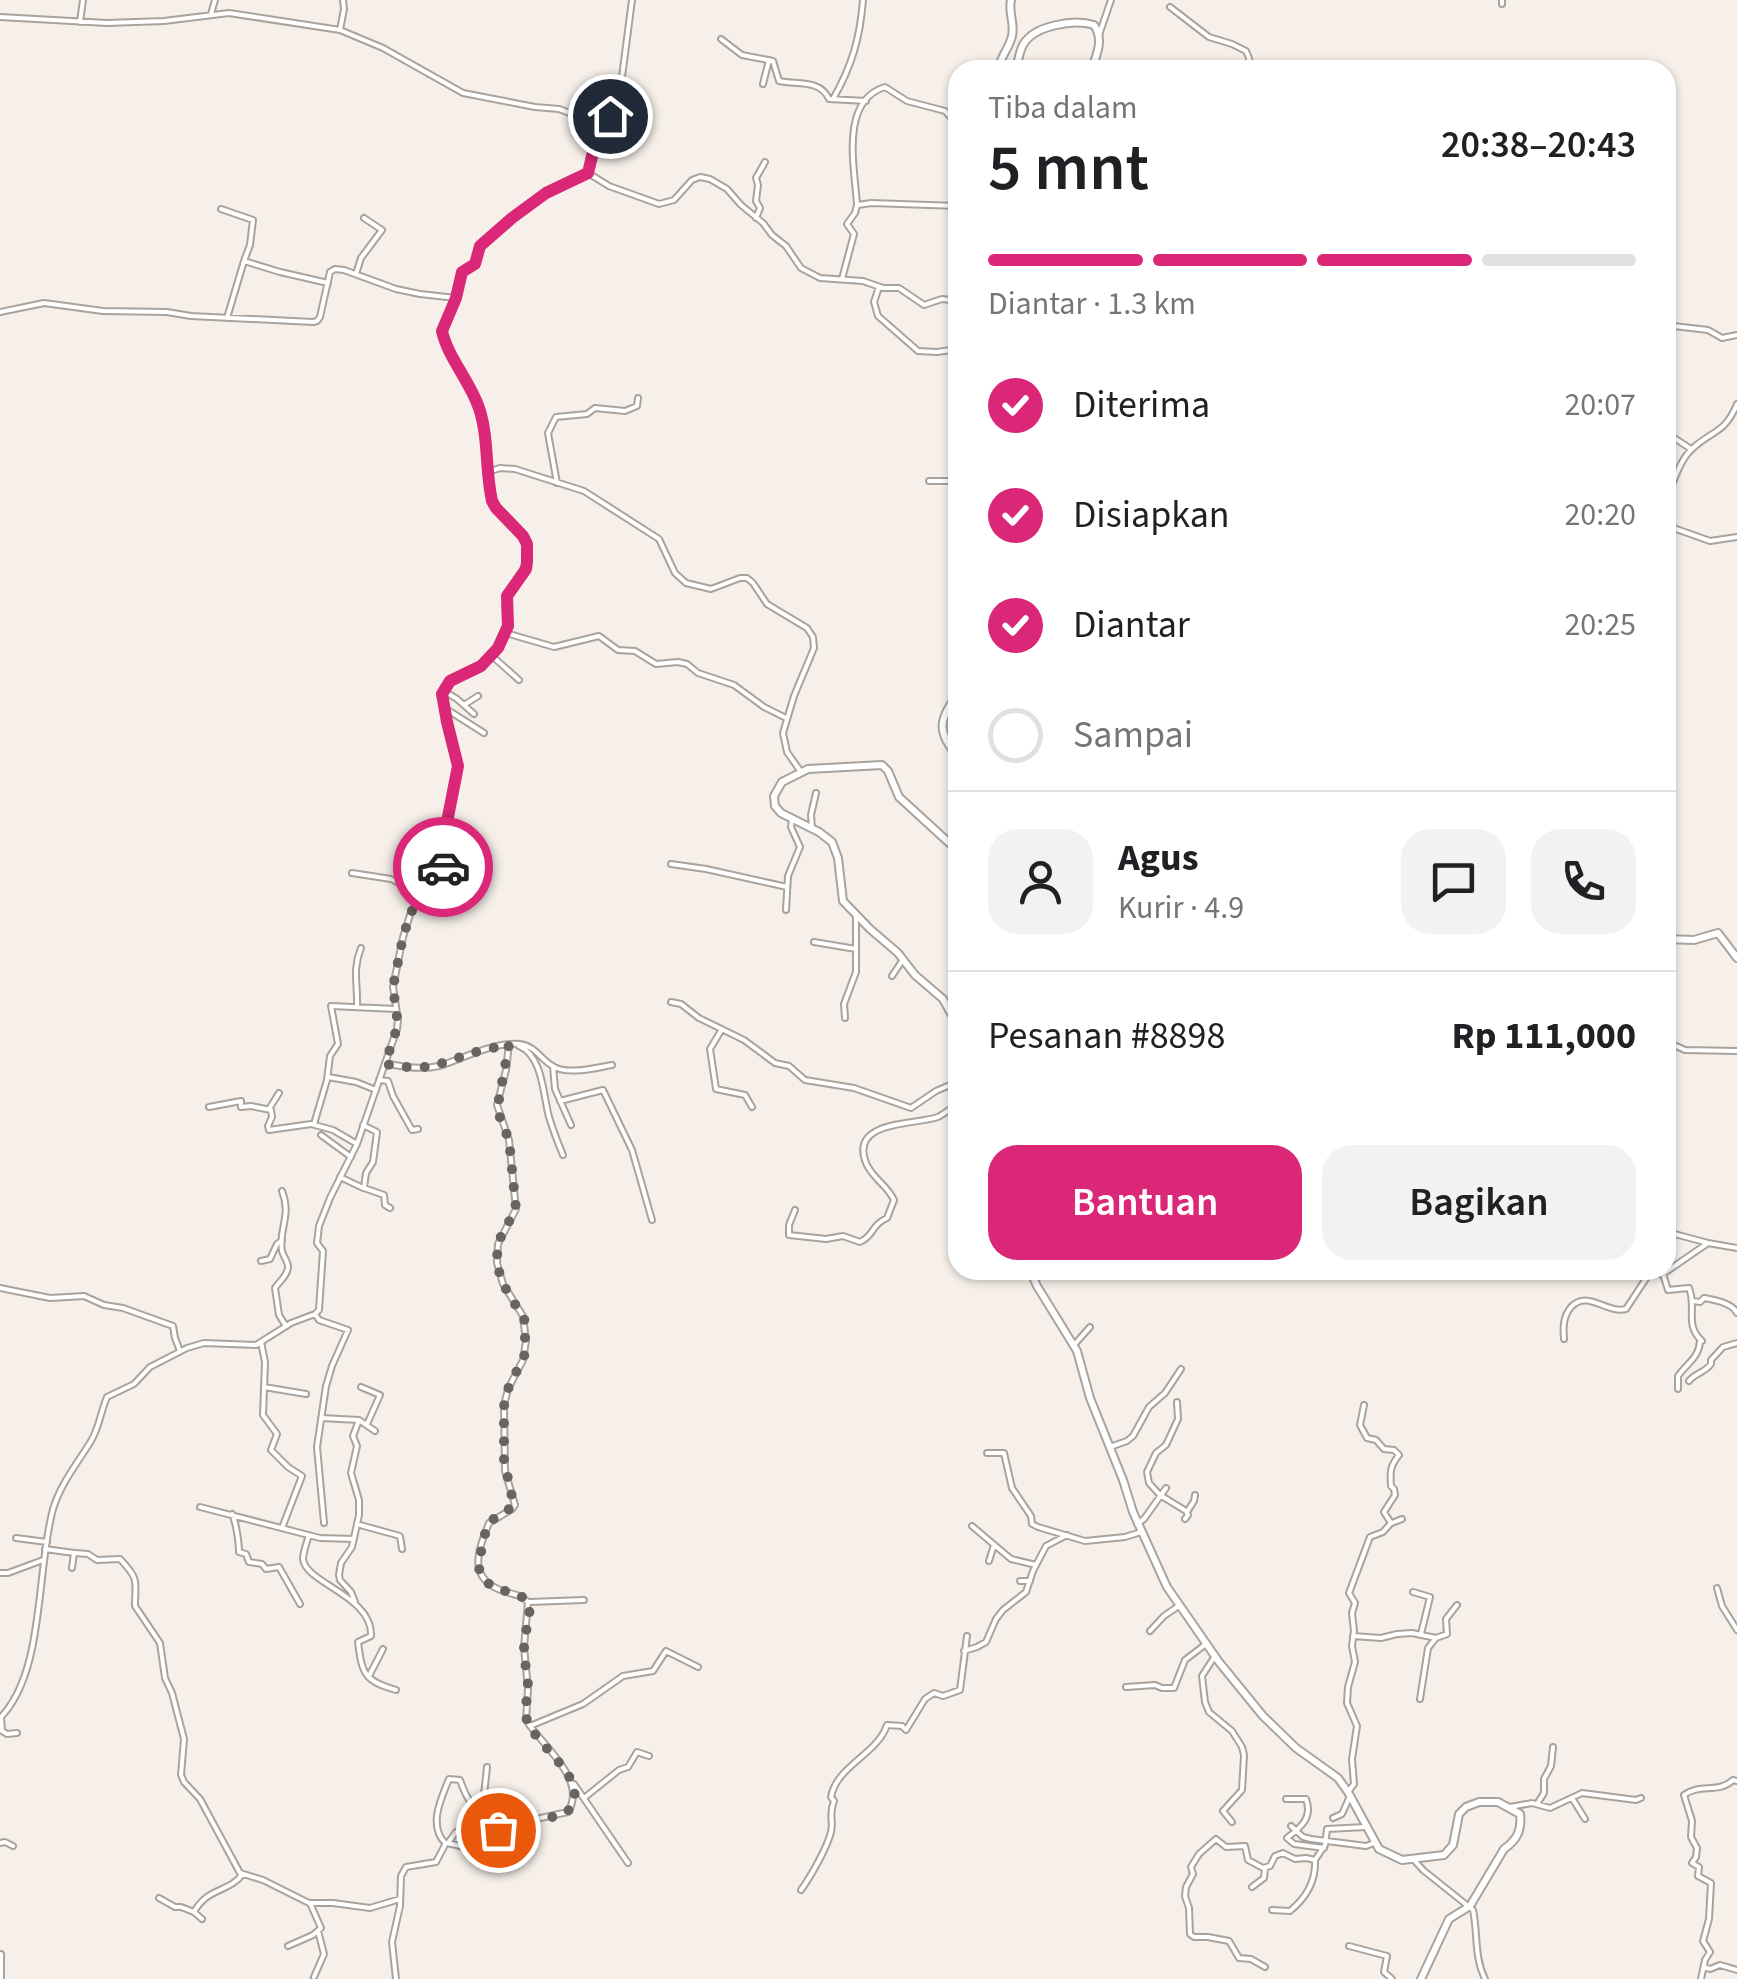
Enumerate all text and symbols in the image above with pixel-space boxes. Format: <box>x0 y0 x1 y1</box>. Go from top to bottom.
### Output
pin <box>568 74 653 159</box>
text: Tiba dalam <box>988 85 1138 131</box>
icon: home <box>583 89 638 144</box>
text: 20:38–20:43 <box>1441 118 1636 172</box>
text: 5 mnt <box>988 122 1149 215</box>
text: Diantar · 1.3 km <box>988 281 1196 327</box>
icon: check <box>988 378 1043 433</box>
text: Diterima <box>1073 378 1210 432</box>
text: 20:07 <box>1564 382 1636 428</box>
icon: check <box>988 488 1043 543</box>
text: Disiapkan <box>1073 488 1230 542</box>
text: 20:20 <box>1564 492 1636 538</box>
icon: check <box>988 598 1043 653</box>
text: Diantar <box>1073 598 1190 652</box>
text: 20:25 <box>1564 602 1636 648</box>
text: Sampai <box>1073 708 1193 762</box>
courier <box>393 817 493 917</box>
button: person <box>988 829 1093 934</box>
button: chat <box>1401 829 1506 934</box>
button: phone <box>1531 829 1636 934</box>
text: Agus <box>1118 831 1198 885</box>
icon: car <box>416 840 471 895</box>
text: Kurir · 4.9 <box>1118 885 1244 931</box>
text: Pesanan #8898 <box>988 1009 1225 1063</box>
text: Rp 111,000 <box>1452 1009 1636 1063</box>
button: Bantuan <box>988 1145 1302 1260</box>
button: Bagikan <box>1322 1145 1636 1260</box>
pin <box>456 1788 541 1873</box>
icon: bag <box>471 1803 526 1858</box>

